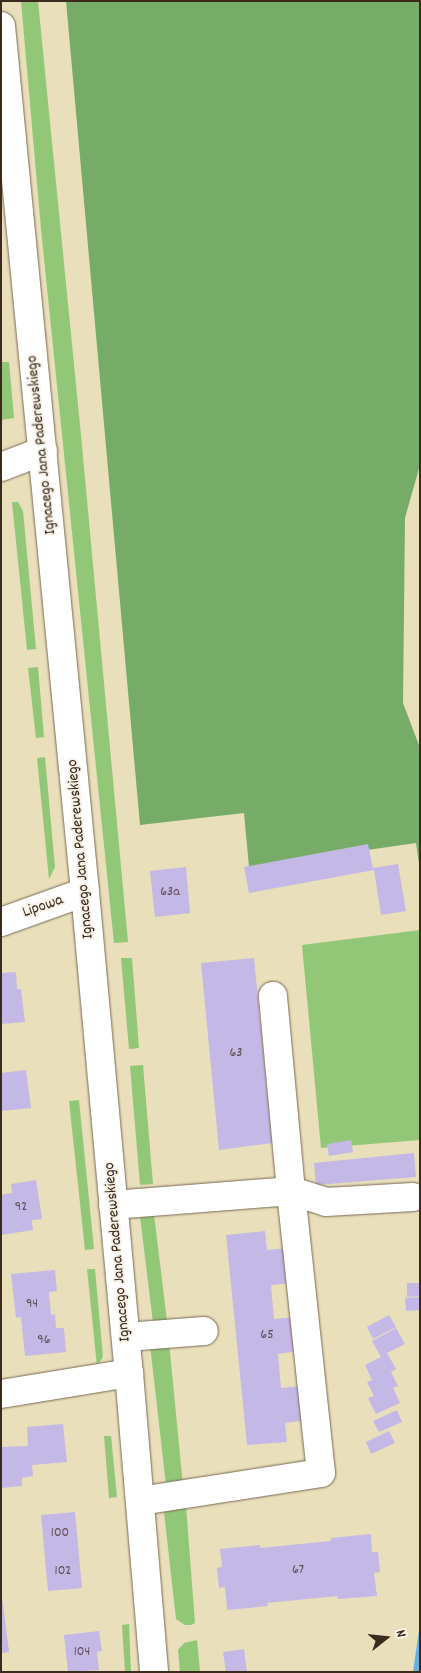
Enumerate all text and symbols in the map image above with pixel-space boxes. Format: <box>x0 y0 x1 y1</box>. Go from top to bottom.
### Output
street label: Ignacego Jana Paderewskiego <box>23 354 61 536</box>
street label: Ignacego Jana Paderewskiego <box>64 759 98 939</box>
house number: 63a <box>160 884 180 900</box>
street label: Lipowa <box>20 891 66 923</box>
house number: 63 <box>229 1045 243 1061</box>
street label: Ignacego Jana Paderewskiego <box>101 1162 135 1342</box>
house number: 92 <box>15 1199 27 1215</box>
house number: 94 <box>26 1296 38 1312</box>
house number: 65 <box>260 1327 274 1343</box>
house number: 96 <box>37 1332 51 1348</box>
house number: 100 <box>51 1525 69 1541</box>
house number: 67 <box>292 1562 304 1578</box>
house number: 102 <box>55 1563 71 1579</box>
north arrow <box>361 1613 411 1663</box>
text: N <box>390 1628 411 1640</box>
house number: 104 <box>74 1644 90 1660</box>

